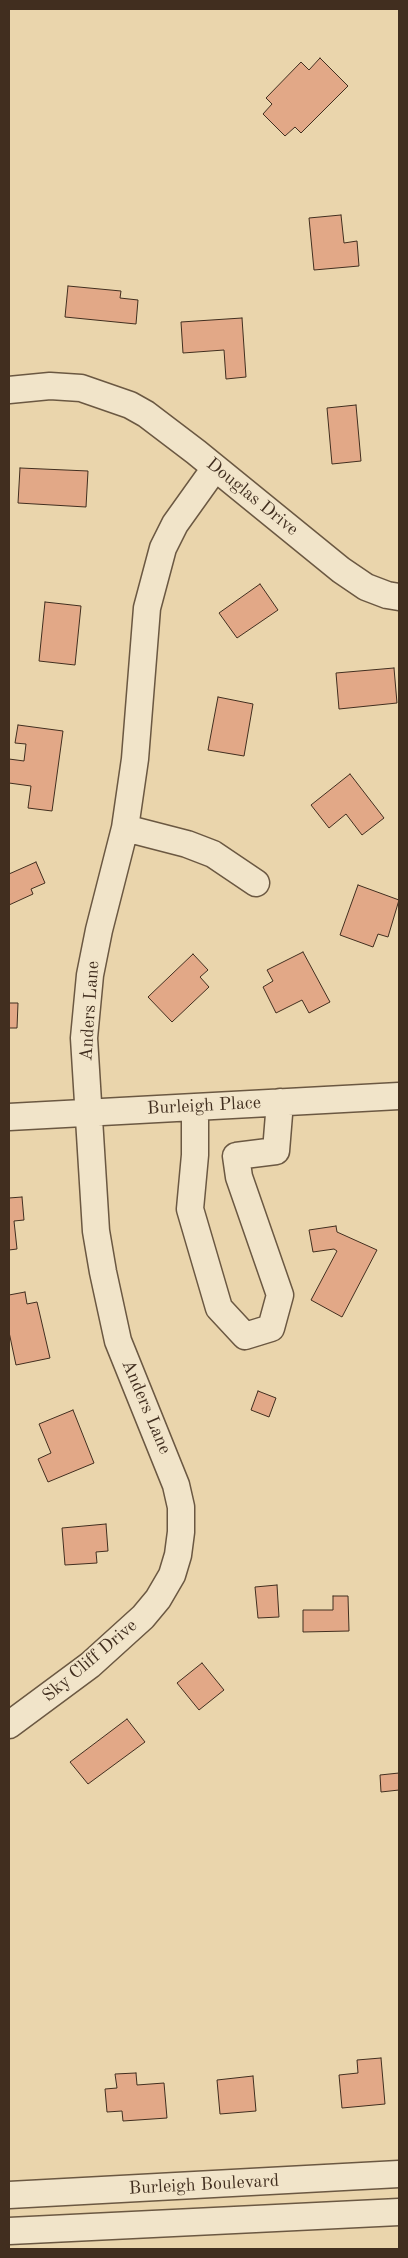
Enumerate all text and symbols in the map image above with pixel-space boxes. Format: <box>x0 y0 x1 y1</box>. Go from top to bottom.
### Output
street label: Douglas Drive <box>202 453 302 541</box>
street label: Anders Lane <box>76 960 104 1062</box>
street label: Burleigh Place <box>146 1092 262 1120</box>
street label: Anders Lane <box>116 1357 176 1457</box>
street label: Sky Cliff Drive <box>38 1615 142 1707</box>
street label: Burleigh Boulevard <box>128 2170 280 2200</box>

